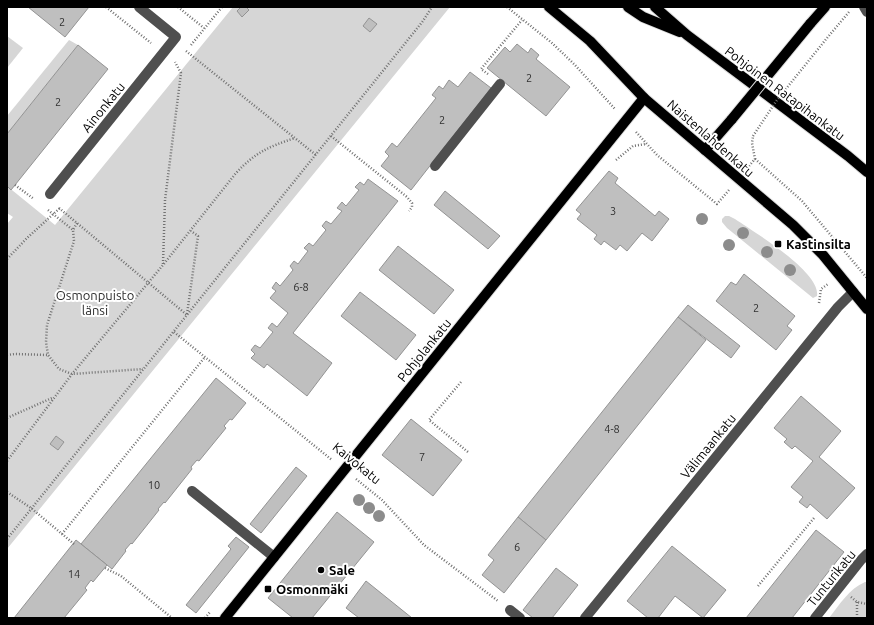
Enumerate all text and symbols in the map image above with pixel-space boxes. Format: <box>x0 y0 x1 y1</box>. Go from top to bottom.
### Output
house number: 2 <box>59 16 65 28</box>
street label: Pohjoinen Ratapihankatu <box>722 43 848 143</box>
house number: 2 <box>526 72 532 84</box>
street label: Ainonkatu <box>79 79 127 135</box>
house number: 2 <box>55 96 61 108</box>
street label: Naistenlahdenkatu <box>665 97 757 179</box>
house number: 2 <box>439 114 445 126</box>
house number: 3 <box>610 205 616 217</box>
place label: Kastinsilta <box>786 237 851 251</box>
marker: Kastinsilta <box>773 239 783 249</box>
house number: 6-8 <box>293 281 309 293</box>
park label: Osmonpuisto länsi <box>56 288 134 317</box>
house number: 2 <box>753 302 759 314</box>
street label: Pohjolankatu <box>394 316 454 384</box>
street label: Välimaankatu <box>678 411 738 481</box>
house number: 4-8 <box>604 423 620 435</box>
street label: Kaivokatu <box>330 439 384 487</box>
house number: 7 <box>419 451 425 463</box>
house number: 10 <box>148 479 160 491</box>
house number: 6 <box>514 541 520 553</box>
street label: Tunturikatu <box>804 547 858 609</box>
place label: Sale <box>329 563 355 577</box>
marker: Sale <box>316 565 326 575</box>
house number: 14 <box>68 568 80 580</box>
place label: Osmonmäki <box>276 582 348 596</box>
marker: Osmonmäki <box>263 584 273 594</box>

